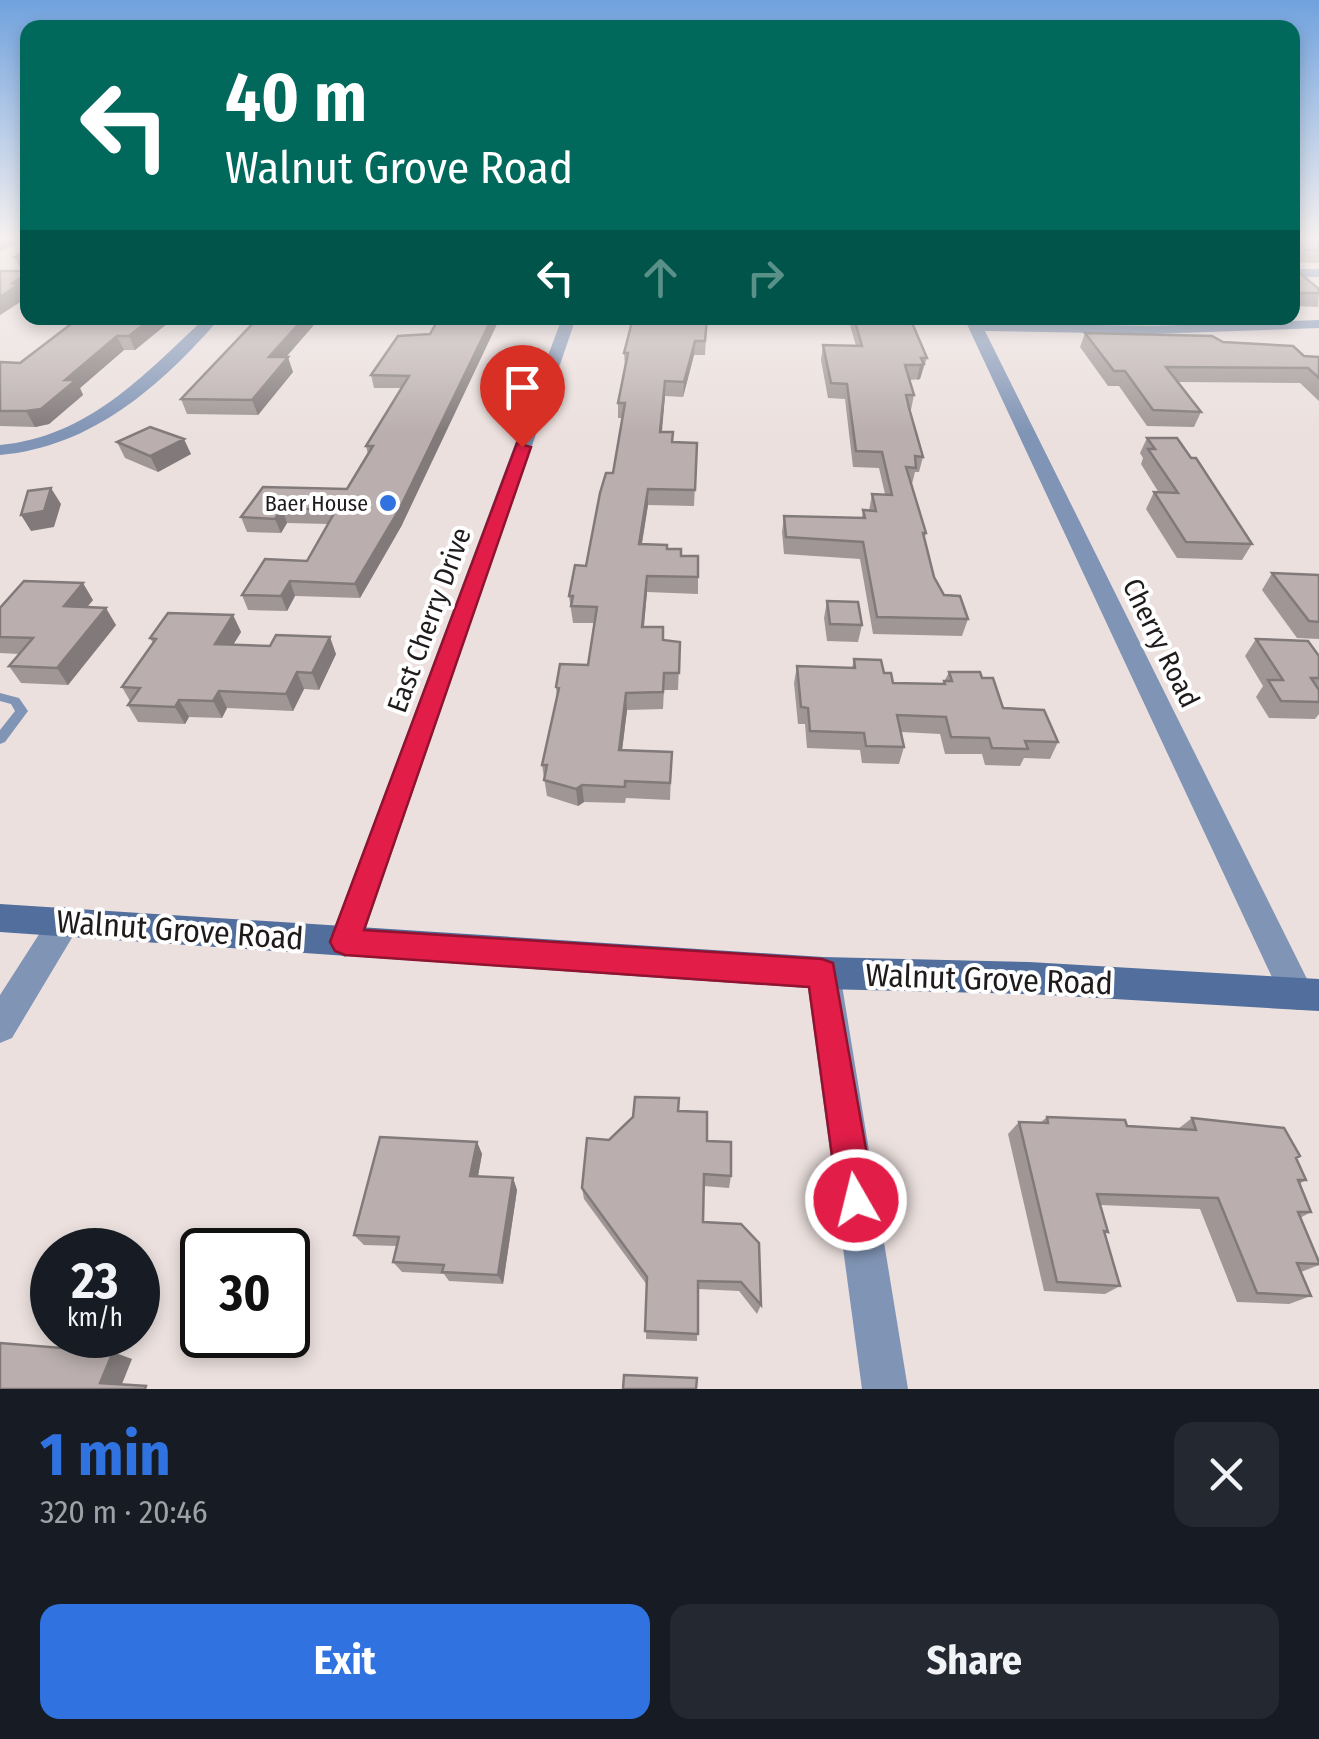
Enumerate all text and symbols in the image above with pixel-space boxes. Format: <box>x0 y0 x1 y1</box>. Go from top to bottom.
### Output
text: 40 m <box>225 56 367 140</box>
icon: left <box>60 60 190 190</box>
text: Walnut Grove Road <box>225 141 573 195</box>
icon: left <box>528 250 583 305</box>
icon: ahead <box>633 250 688 305</box>
icon: right <box>738 250 793 305</box>
pin <box>480 345 565 448</box>
icon: arrive <box>495 360 550 415</box>
place label: Baer House <box>265 490 368 517</box>
marker: Baer House <box>377 492 399 514</box>
street label: East Cherry Drive <box>380 523 478 717</box>
street label: Cherry Road <box>1116 573 1206 713</box>
street label: Walnut Grove Road <box>55 902 305 958</box>
street label: Walnut Grove Road <box>865 956 1113 1002</box>
position arrow <box>804 1148 908 1252</box>
speed limit sign: 30 <box>180 1228 310 1358</box>
text: 23 <box>72 1251 118 1311</box>
text: km/h <box>67 1303 123 1333</box>
text: 1 min <box>40 1419 171 1491</box>
button: close <box>1174 1422 1279 1527</box>
text: 320 m · 20:46 <box>40 1493 208 1531</box>
button: Exit <box>40 1604 650 1719</box>
button: Share <box>670 1604 1279 1719</box>

